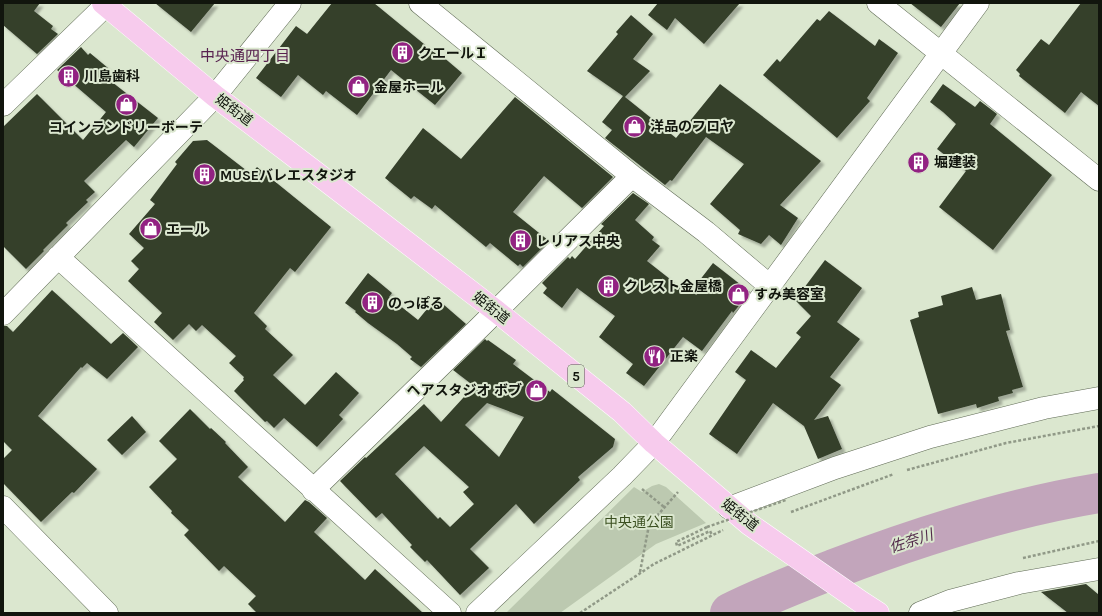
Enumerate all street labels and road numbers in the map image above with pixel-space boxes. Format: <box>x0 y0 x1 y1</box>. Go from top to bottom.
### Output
street label: 姫街道 <box>212 91 256 129</box>
street label: 姫街道 <box>469 288 513 328</box>
road number: 5 <box>568 365 584 387</box>
street label: 姫街道 <box>718 495 762 535</box>

